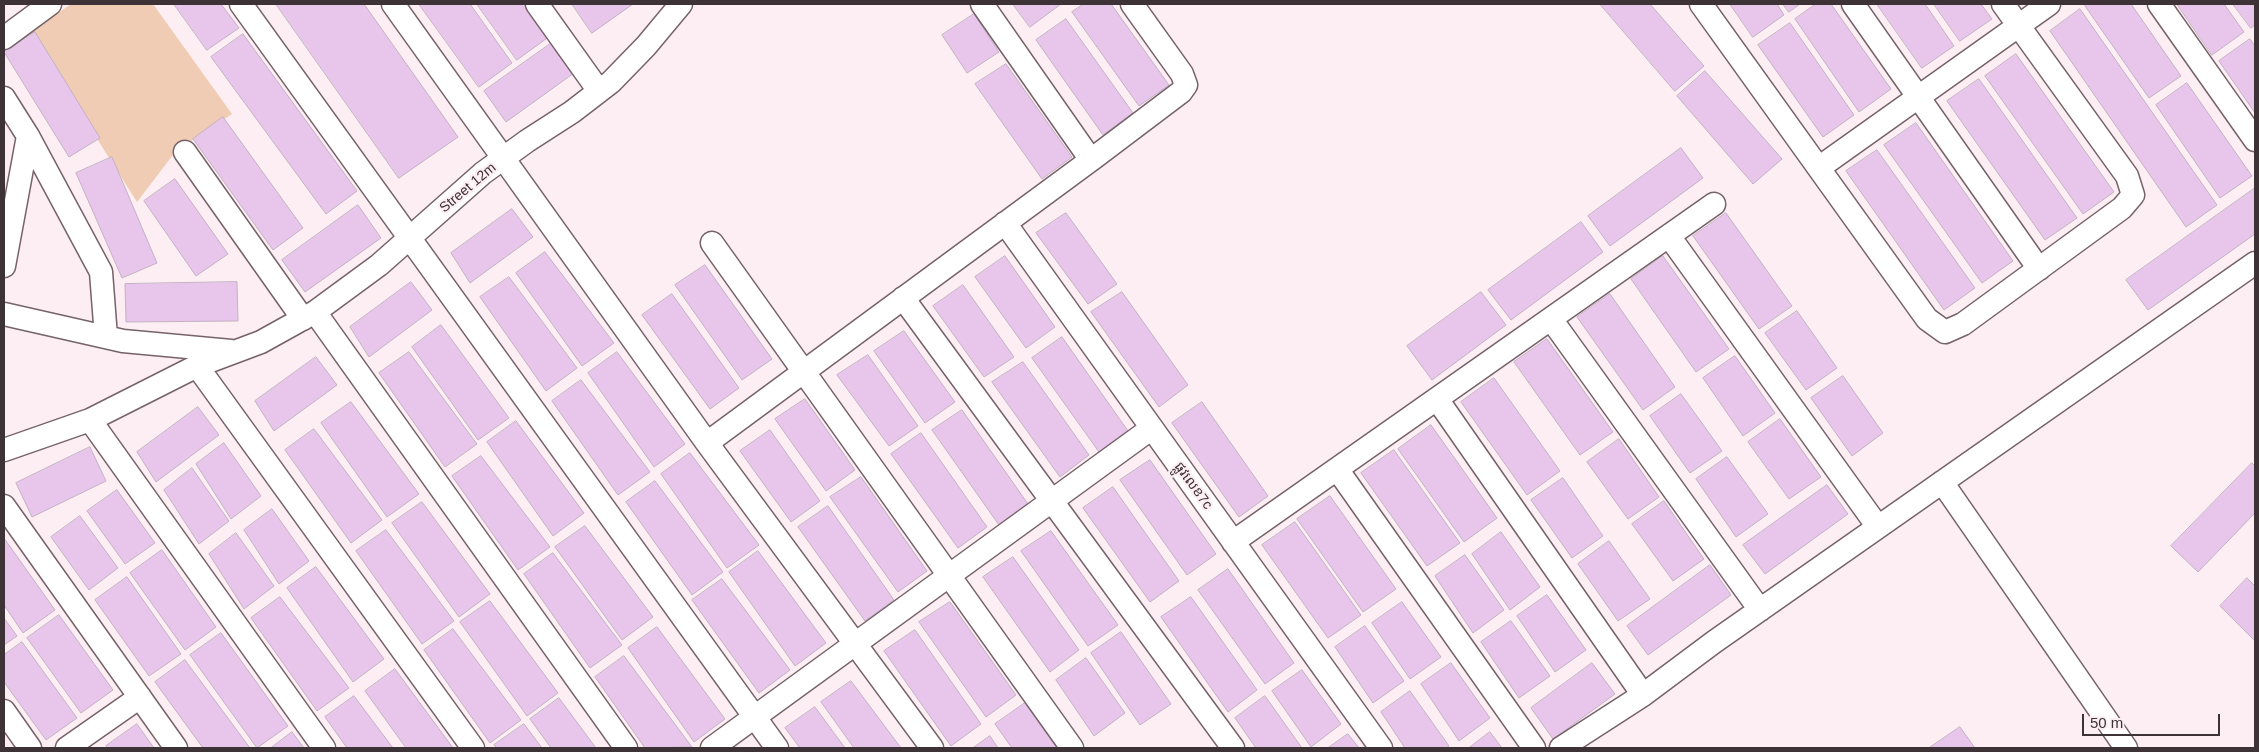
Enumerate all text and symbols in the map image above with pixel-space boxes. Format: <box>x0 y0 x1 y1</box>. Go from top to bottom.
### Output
street label: Street 12m <box>436 160 500 216</box>
street label: ផ្លូវលេខ7c <box>1170 459 1216 513</box>
scale bar <box>2084 704 2222 736</box>
text: 50 m <box>2090 714 2123 731</box>

